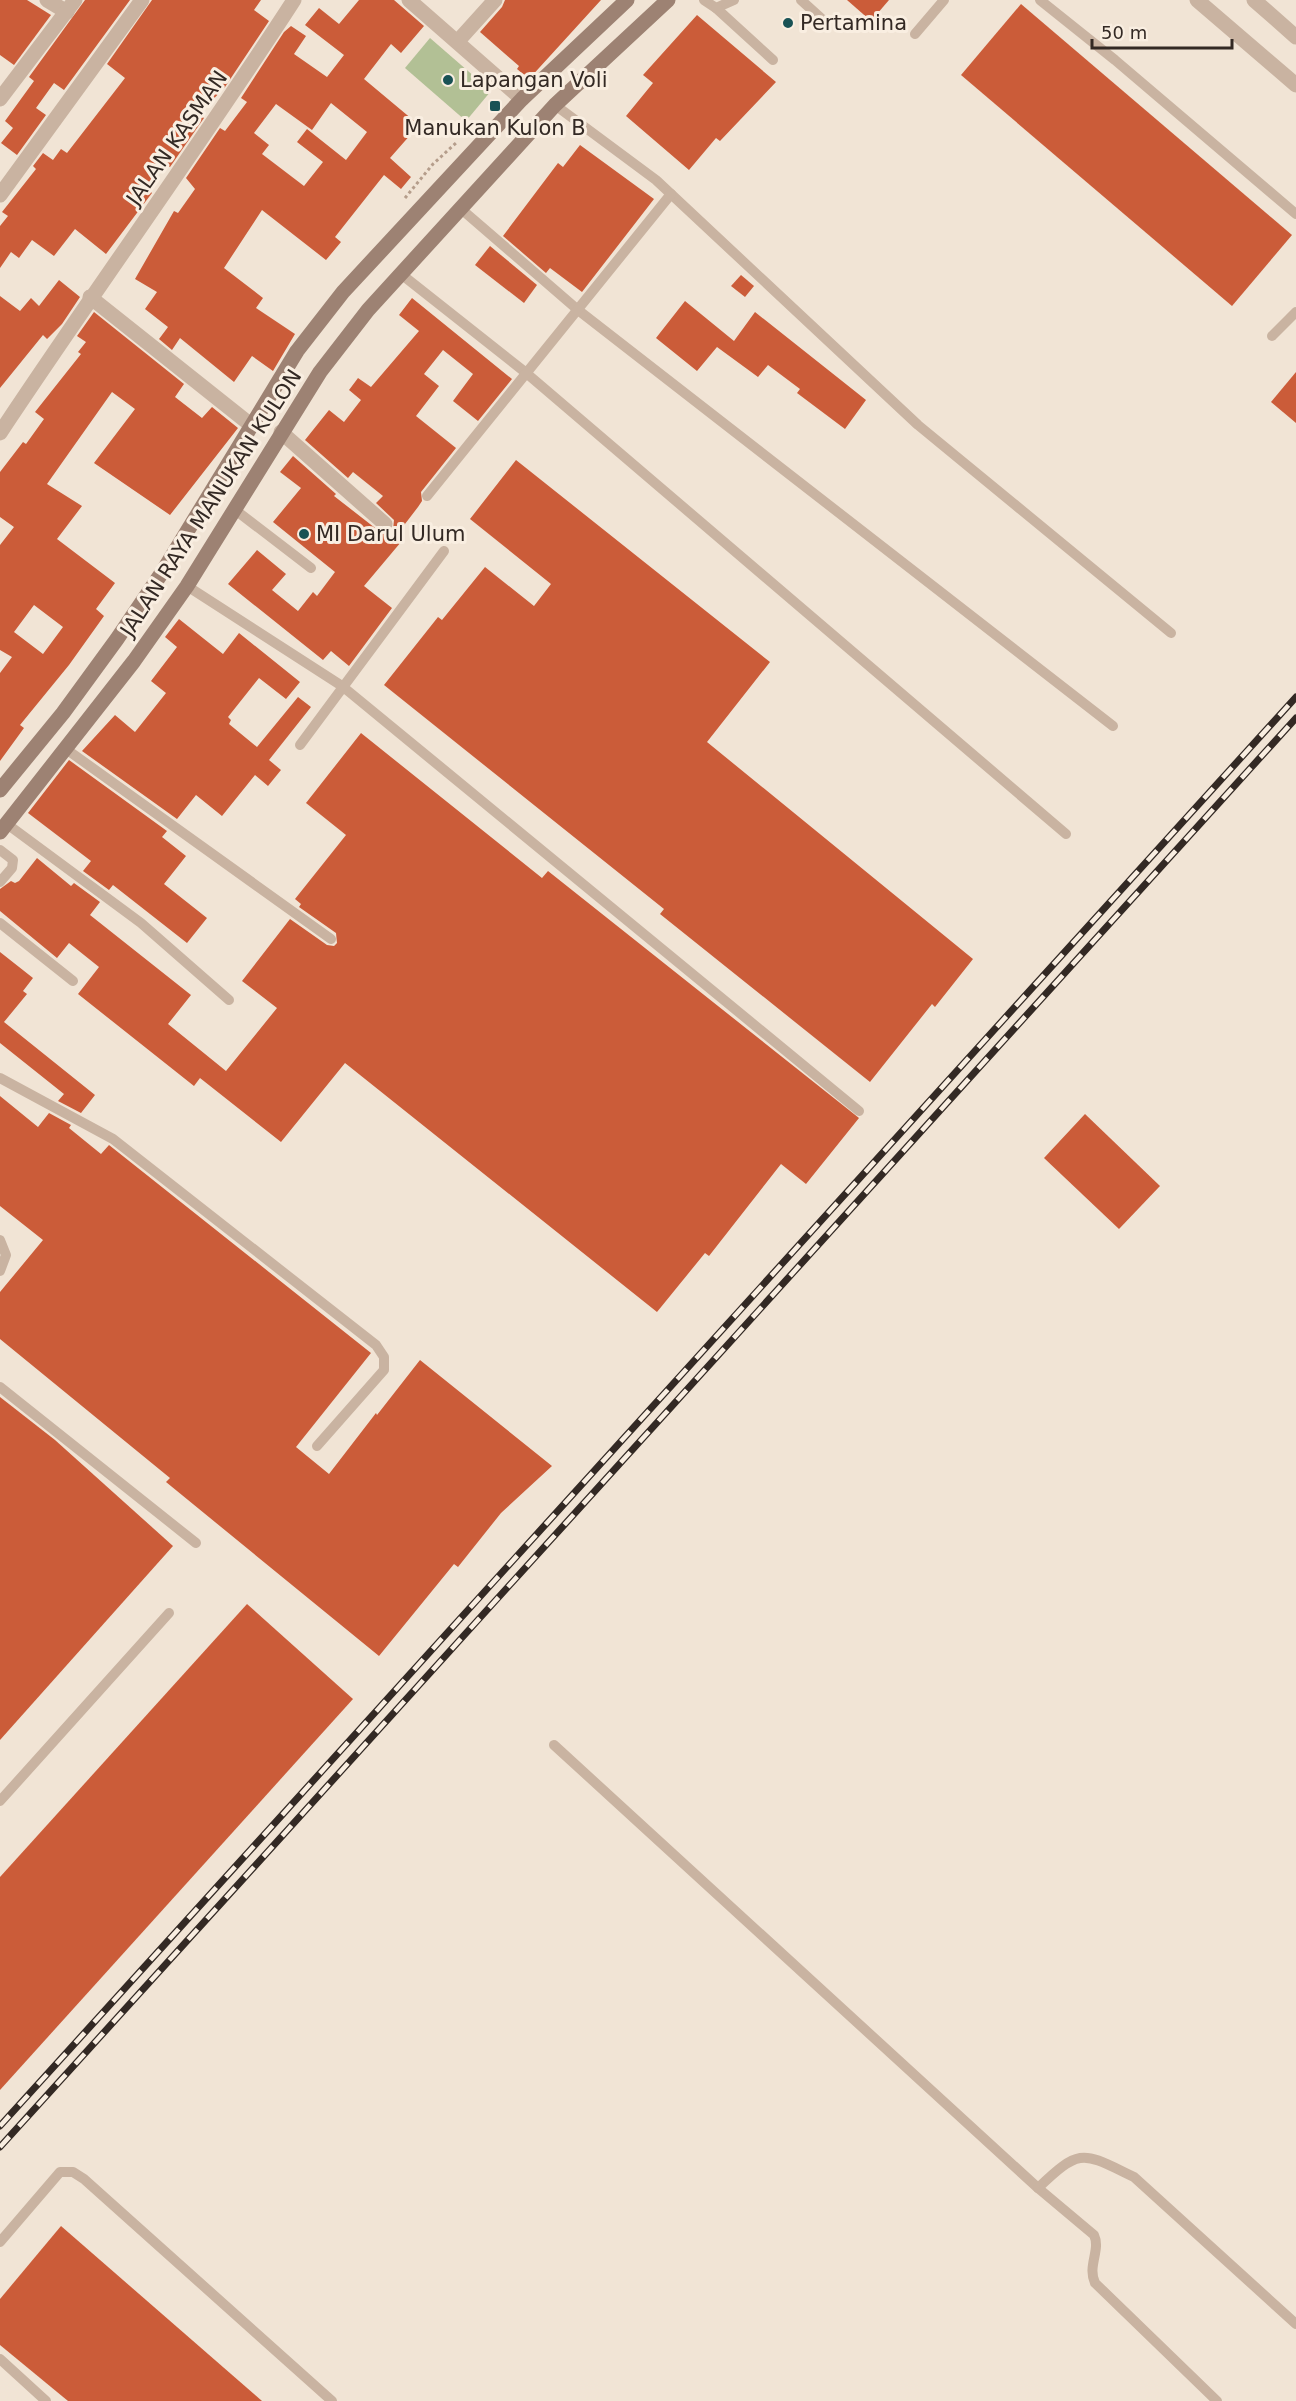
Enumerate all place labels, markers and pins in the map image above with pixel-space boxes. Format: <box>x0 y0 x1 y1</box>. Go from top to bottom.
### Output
place label: Pertamina <box>800 11 907 35</box>
marker: Pertamina <box>781 16 795 30</box>
place label: Lapangan Voli <box>460 68 608 92</box>
marker: Lapangan Voli <box>441 73 455 87</box>
marker: Manukan Kulon B <box>488 99 502 113</box>
place label: Manukan Kulon B <box>404 116 586 140</box>
place label: MI Darul Ulum <box>316 522 465 546</box>
marker: MI Darul Ulum <box>297 527 311 541</box>

